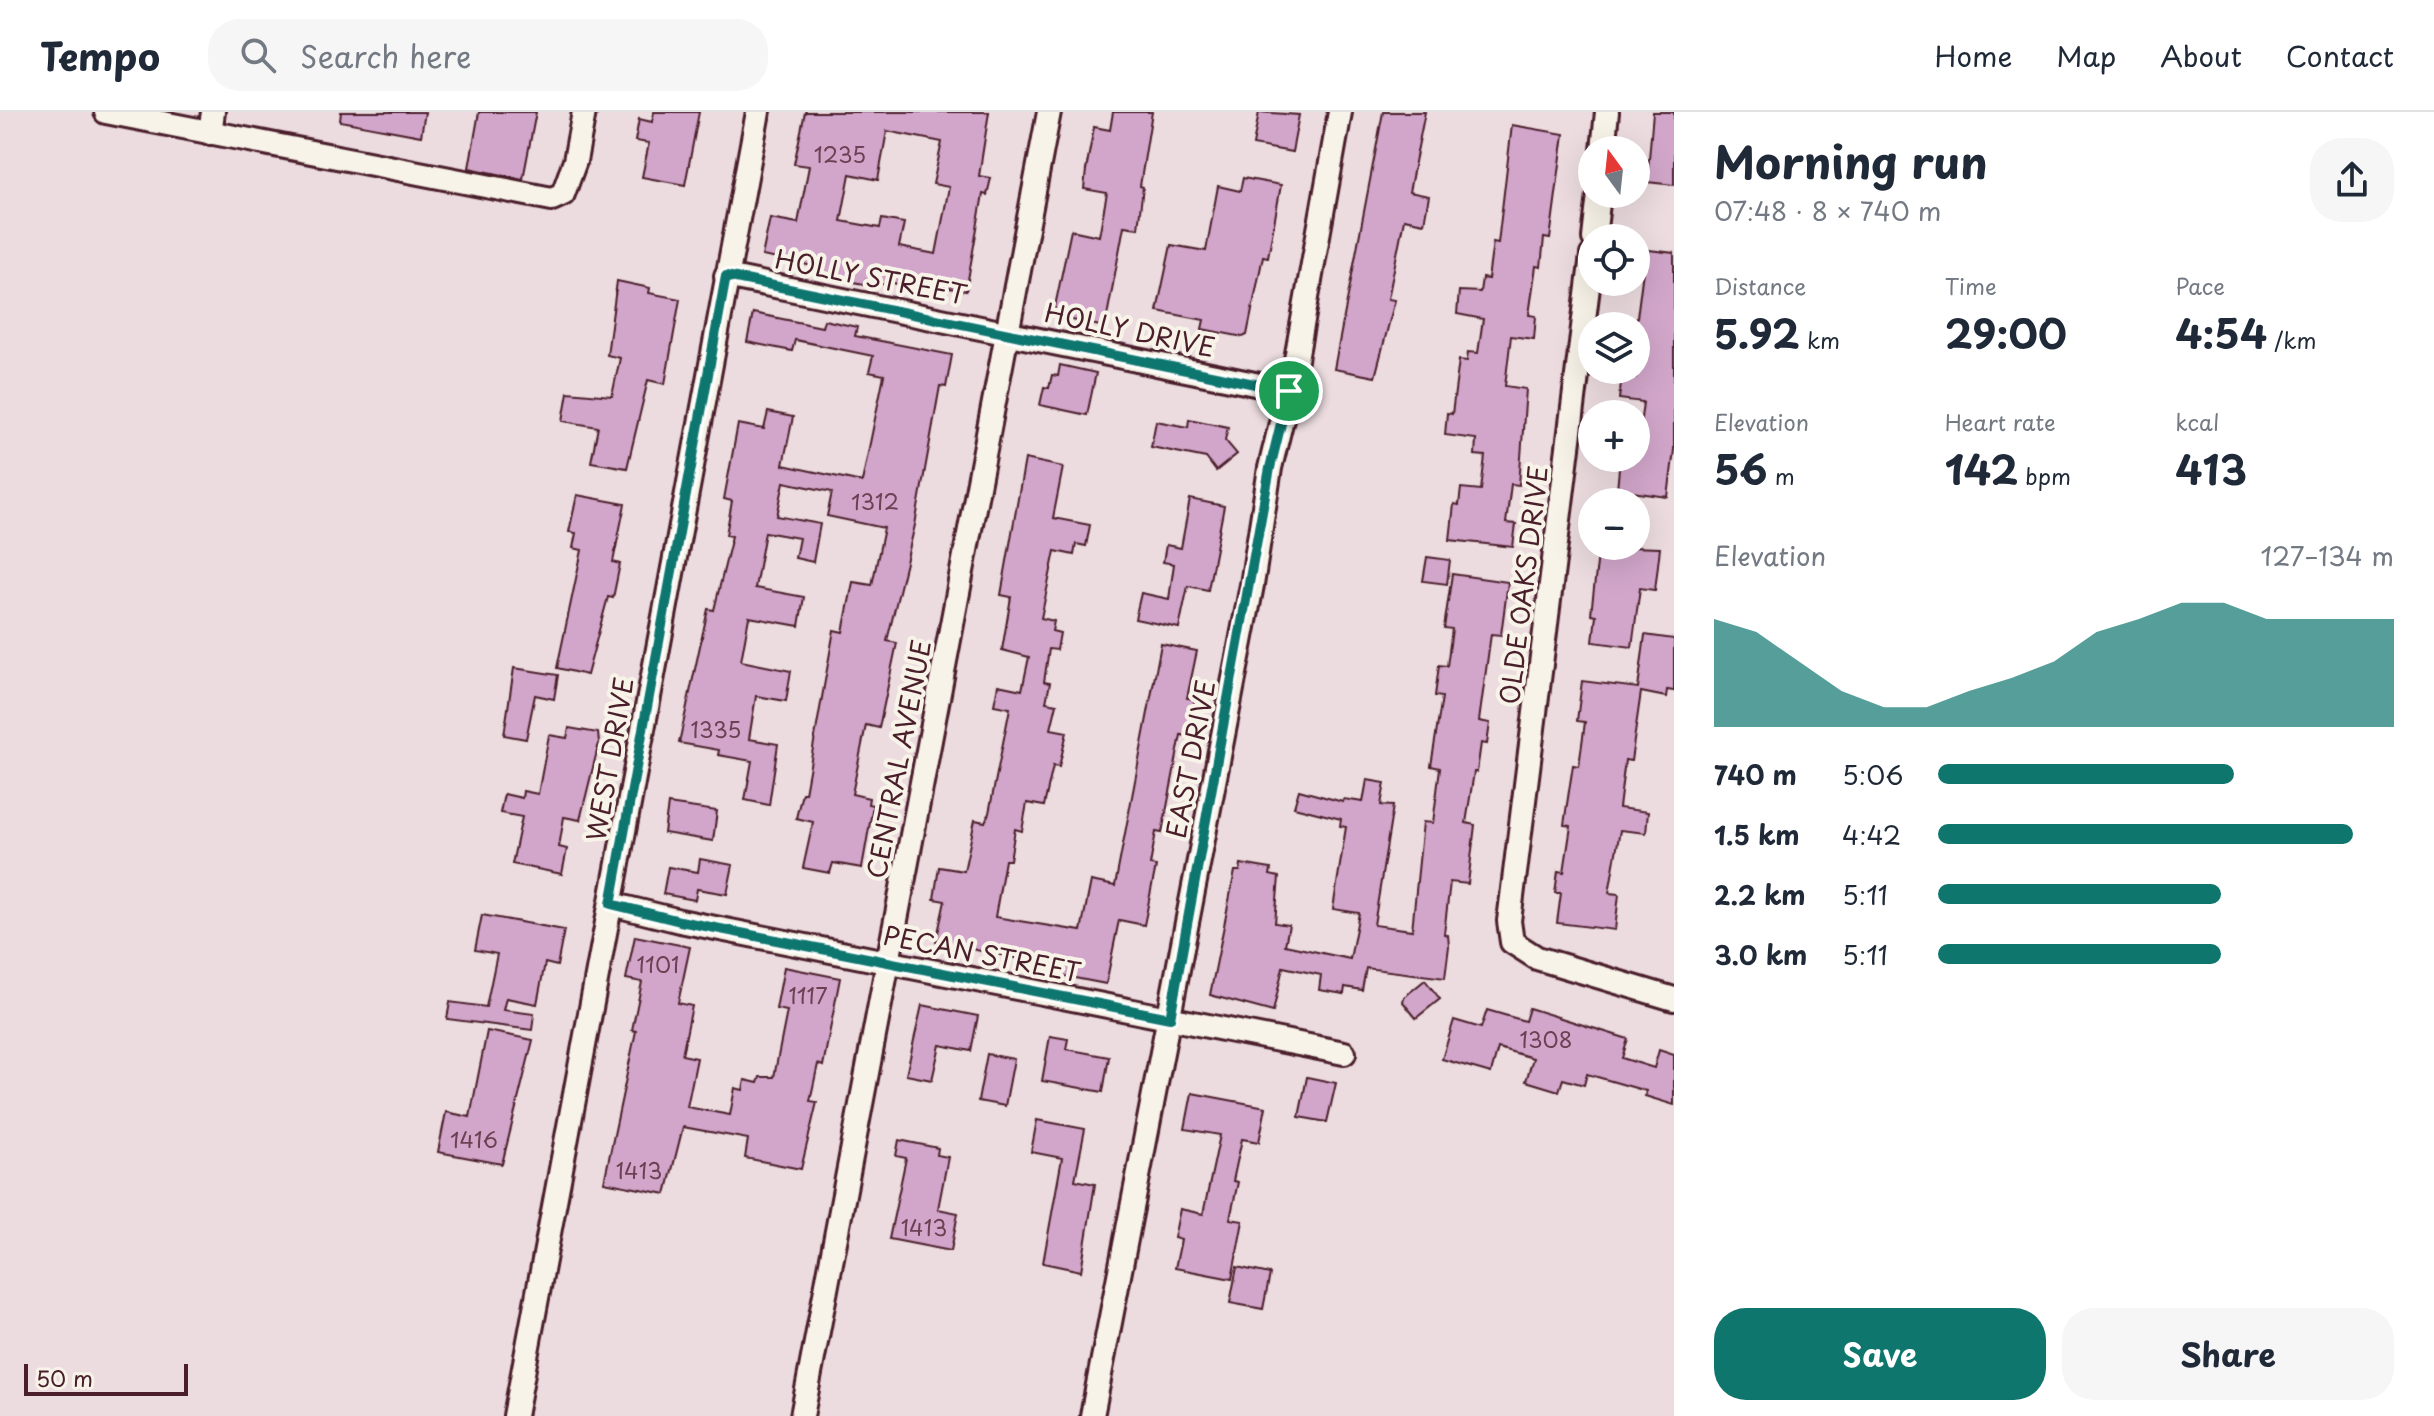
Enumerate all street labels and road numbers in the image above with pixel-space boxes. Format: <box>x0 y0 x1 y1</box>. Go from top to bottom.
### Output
street label: HOLLY STREET <box>772 238 970 314</box>
street label: HOLLY DRIVE <box>1041 292 1219 366</box>
street label: OLDE OAKS DRIVE <box>1489 463 1557 707</box>
street label: CENTRAL AVENUE <box>856 636 940 882</box>
street label: WEST DRIVE <box>575 674 643 844</box>
street label: EAST DRIVE <box>1156 677 1224 841</box>
street label: PECAN STREET <box>880 915 1084 991</box>

